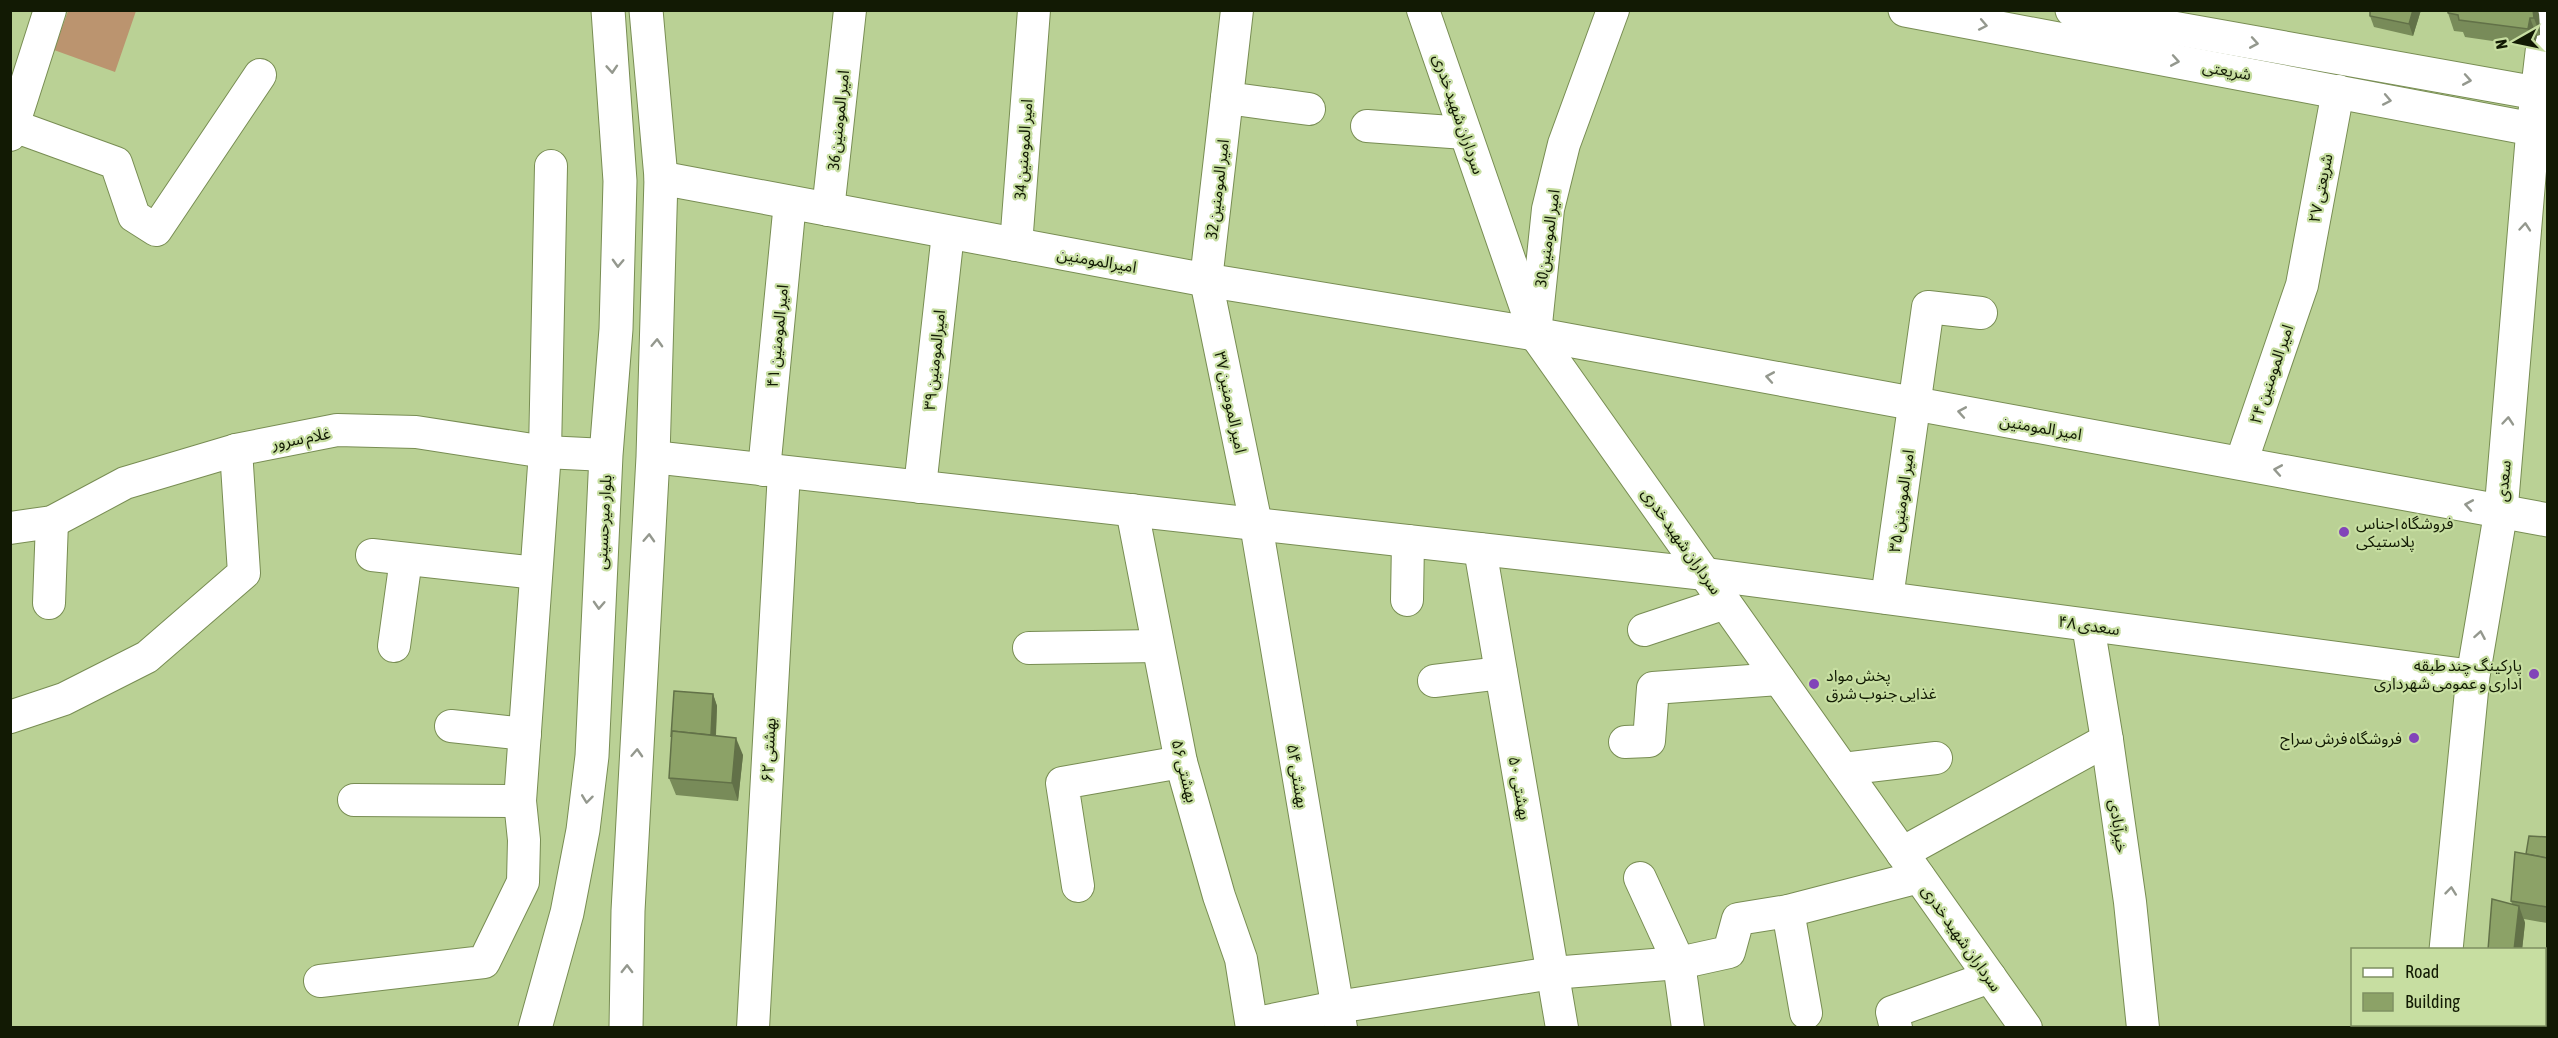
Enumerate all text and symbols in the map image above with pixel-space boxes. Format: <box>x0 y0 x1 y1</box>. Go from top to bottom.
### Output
north arrow <box>2486 12 2546 72</box>
one-way arrow <box>1978 18 1988 31</box>
one-way arrow <box>2249 36 2259 49</box>
text: N <box>2492 38 2511 50</box>
street label: سرداران شهید خدری <box>1429 52 1488 177</box>
one-way arrow <box>2170 54 2180 67</box>
street label: شریعتی <box>2201 57 2253 84</box>
one-way arrow <box>605 64 618 73</box>
street label: امیر المومنین 36 <box>824 69 853 171</box>
one-way arrow <box>2462 74 2471 86</box>
one-way arrow <box>2382 93 2392 106</box>
street label: امیر المومنین 34 <box>1011 98 1036 200</box>
street label: امیر المومنین 32 <box>1202 138 1233 240</box>
street label: شریعتی ۲۷ <box>2305 152 2336 224</box>
street label: امیر المومنین30 <box>1531 188 1564 288</box>
one-way arrow <box>2518 222 2531 231</box>
street label: امیرالمومنین <box>1056 244 1138 277</box>
one-way arrow <box>612 259 624 268</box>
street label: امیر المومنین ۴۱ <box>763 284 792 389</box>
street label: امیرالمومنین ۳۹ <box>920 309 949 411</box>
street label: امیر المومنین ۲۴ <box>2246 322 2297 426</box>
one-way arrow <box>650 338 663 347</box>
street label: امیر المومنین ۳۷ <box>1210 350 1251 455</box>
one-way arrow <box>1765 371 1775 384</box>
one-way arrow <box>1957 406 1967 419</box>
street label: امیر المومنین <box>1998 411 2083 444</box>
one-way arrow <box>2502 416 2515 425</box>
street label: غلام سرور <box>269 423 333 457</box>
street label: امیر المومنین ۳۵ <box>1885 448 1918 554</box>
street label: سعدی <box>2492 460 2515 503</box>
one-way arrow <box>2273 464 2283 477</box>
street label: بلوار میرحسینی <box>592 474 615 570</box>
street label: سرداران شهید خدری <box>1638 484 1725 598</box>
one-way arrow <box>2465 499 2475 512</box>
place label: فروشگاه اجناس پلاستیکی <box>2356 514 2453 552</box>
marker: فروشگاه اجناس پلاستیکی <box>2337 525 2351 539</box>
one-way arrow <box>642 533 655 542</box>
one-way arrow <box>593 600 606 609</box>
street label: سعدی ۴۸ <box>2057 612 2121 639</box>
one-way arrow <box>2473 630 2486 640</box>
place label: پارکینگ چند طبقه اداری و عمومی شهرداری <box>2374 656 2522 693</box>
place label: پخش مواد غذایی جنوب شرق <box>1826 666 1936 703</box>
marker: پارکینگ چند طبقه اداری و عمومی شهرداری <box>2527 667 2541 681</box>
marker: پخش مواد غذایی جنوب شرق <box>1807 677 1821 691</box>
street label: بهشتی ۶۲ <box>757 717 780 783</box>
place label: فروشگاه فرش سراج <box>2280 729 2402 751</box>
marker: فروشگاه فرش سراج <box>2407 731 2421 745</box>
street label: بهشتی ۵۶ <box>1168 738 1202 805</box>
street label: بهشتی ۵۴ <box>1283 743 1312 809</box>
one-way arrow <box>630 749 643 758</box>
street label: بهشتی ۵۰ <box>1505 755 1534 821</box>
one-way arrow <box>581 795 594 804</box>
street label: خیرآبادی <box>2105 798 2132 854</box>
street label: سرداران شهید خدری <box>1918 881 2005 995</box>
one-way arrow <box>2444 887 2457 896</box>
legend <box>2351 948 2546 1026</box>
text: Road <box>2405 961 2439 982</box>
one-way arrow <box>621 965 633 974</box>
text: Building <box>2405 991 2460 1012</box>

